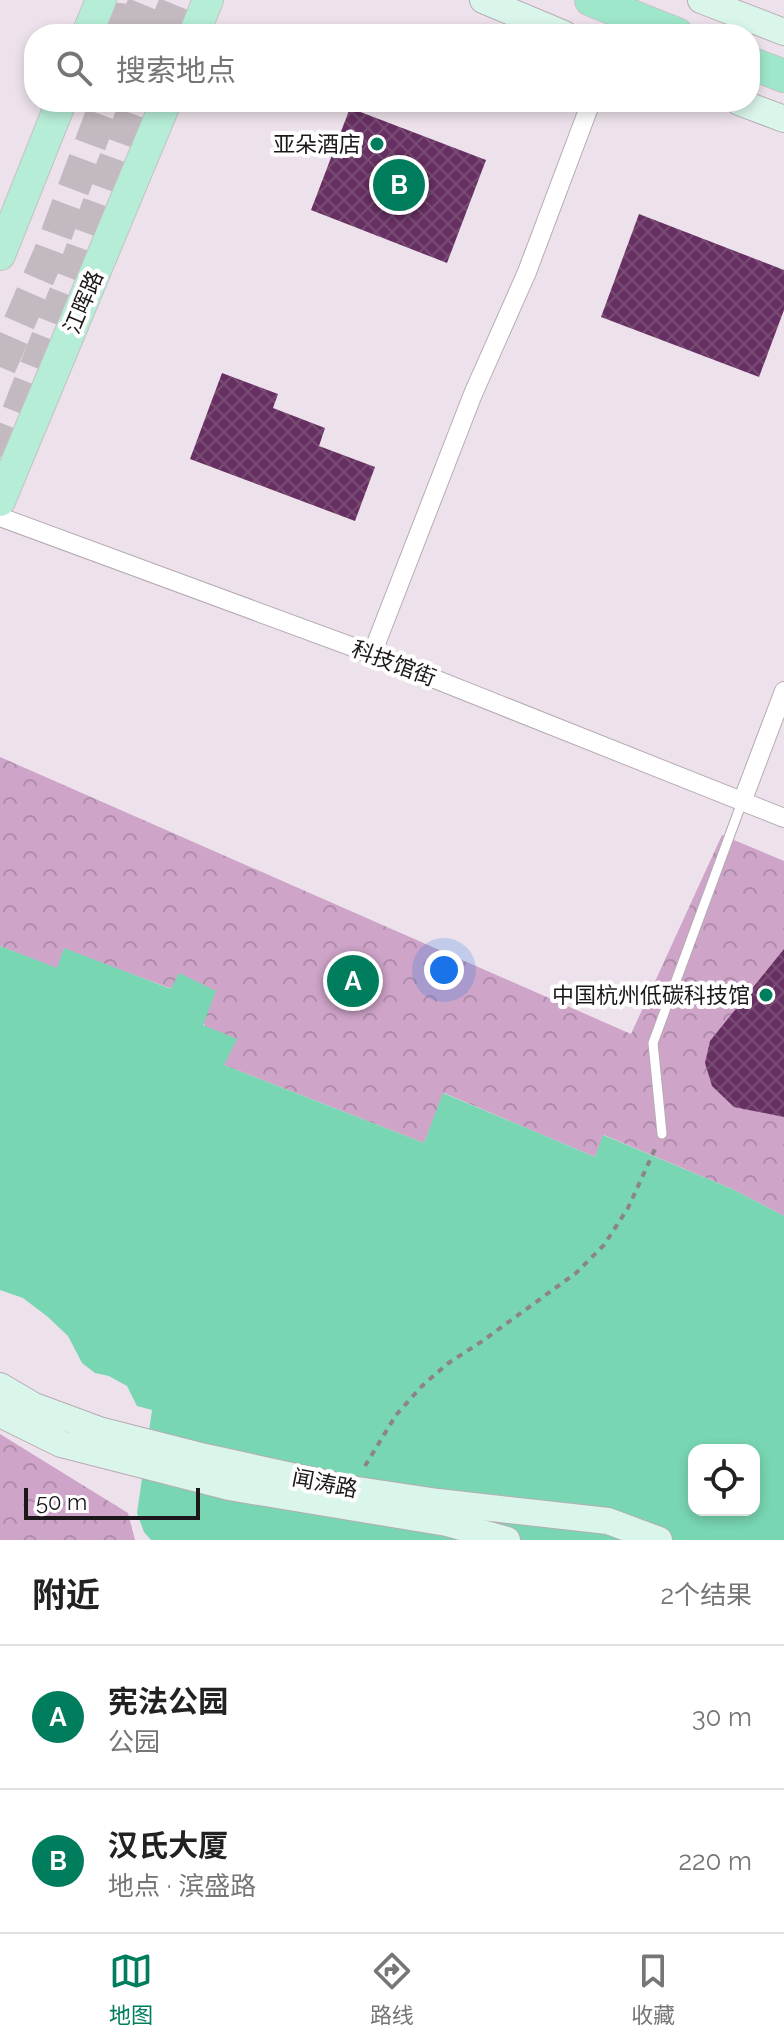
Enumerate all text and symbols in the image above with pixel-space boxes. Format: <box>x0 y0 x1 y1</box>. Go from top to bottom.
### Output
search box <box>24 24 760 112</box>
icon: search <box>52 46 96 90</box>
text: 搜索地点 <box>116 53 236 88</box>
place label: 亚朵酒店 <box>273 131 361 157</box>
marker: 亚朵酒店 <box>368 135 386 153</box>
pin: B <box>373 155 425 215</box>
street label: 江晖路 <box>58 267 108 337</box>
street label: 科技馆街 <box>348 635 440 691</box>
your location <box>424 950 464 990</box>
pin: A <box>327 951 379 1011</box>
place label: 中国杭州低碳科技馆 <box>552 982 750 1008</box>
marker: 中国杭州低碳科技馆 <box>757 986 775 1004</box>
map controls <box>688 1444 760 1516</box>
button: locate <box>688 1444 760 1516</box>
street label: 闻涛路 <box>290 1464 360 1502</box>
scale bar <box>24 1484 200 1520</box>
text: 50 m <box>36 1489 87 1515</box>
text: 附近 <box>32 1575 100 1615</box>
text: 2个结果 <box>660 1580 752 1610</box>
text: 宪法公园 <box>108 1684 228 1719</box>
text: A <box>49 1702 67 1732</box>
text: 30 m <box>692 1702 752 1732</box>
text: 公园 <box>108 1727 160 1757</box>
text: 汉氏大厦 <box>108 1828 228 1863</box>
text: B <box>49 1846 67 1876</box>
text: 220 m <box>678 1846 752 1876</box>
text: 地点 · 滨盛路 <box>108 1871 256 1901</box>
tab: 地图 <box>109 1949 153 2029</box>
tab: 路线 <box>370 1949 414 2029</box>
tab: 收藏 <box>631 1949 675 2029</box>

